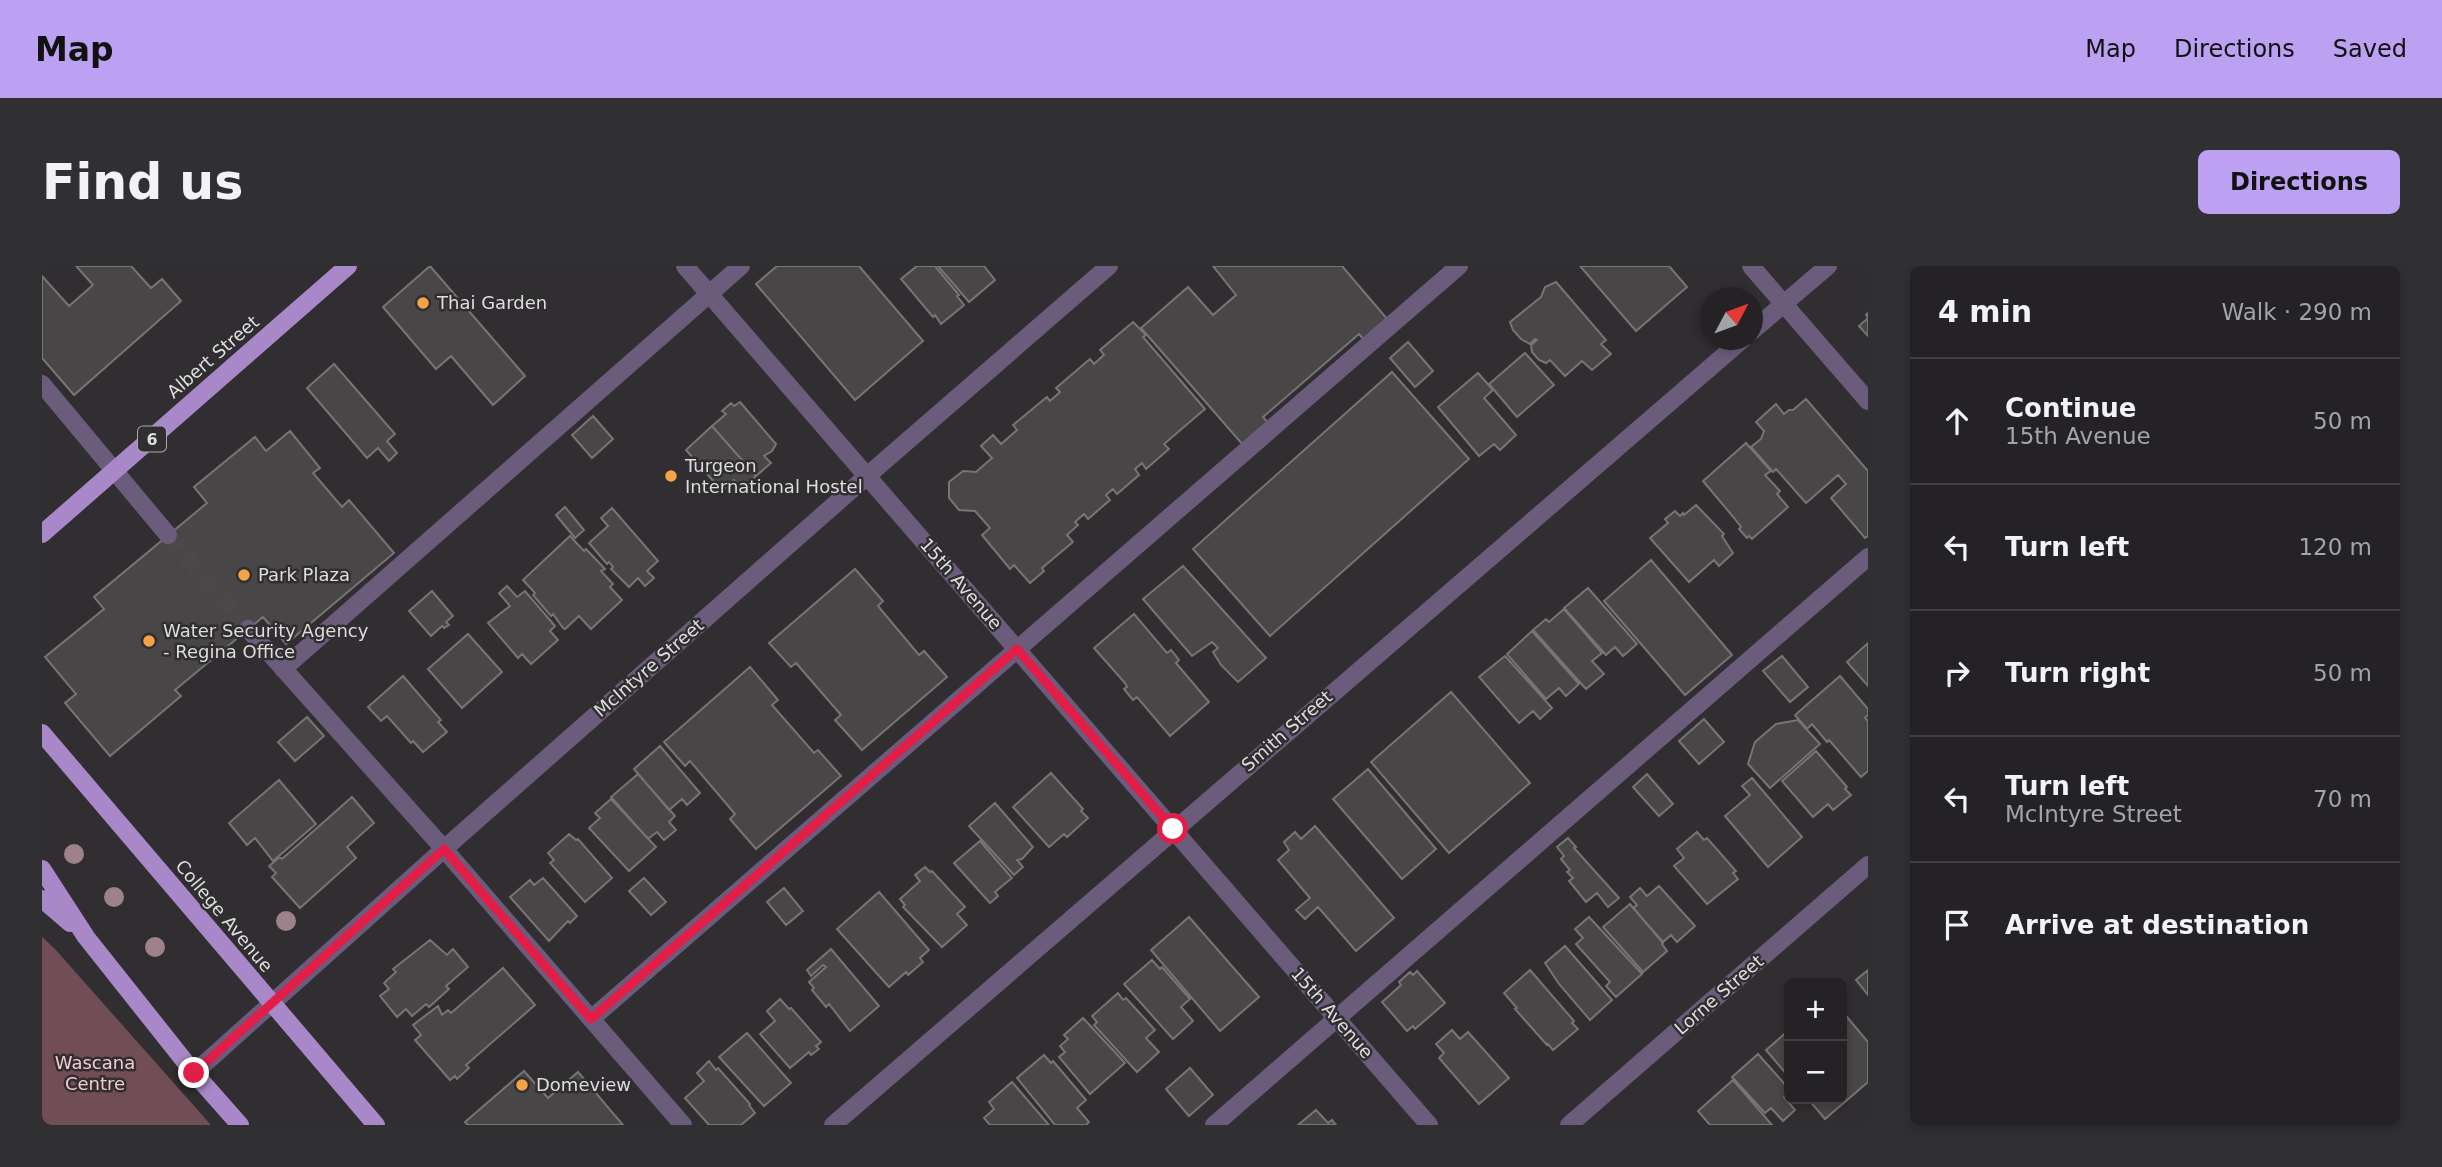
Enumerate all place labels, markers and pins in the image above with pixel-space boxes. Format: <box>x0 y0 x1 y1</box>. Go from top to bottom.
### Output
place label: Thai Garden <box>436 292 547 313</box>
marker: Thai Garden <box>415 295 431 311</box>
place label: Turgeon International Hostel <box>684 455 863 497</box>
marker: Turgeon International Hostel <box>663 468 679 484</box>
place label: Park Plaza <box>258 564 350 585</box>
marker: Park Plaza <box>236 567 252 583</box>
place label: Water Security Agency - Regina Office <box>163 620 369 662</box>
marker: Water Security Agency - Regina Office <box>141 633 157 649</box>
place label: Domeview <box>536 1074 631 1095</box>
marker: Domeview <box>514 1077 530 1093</box>

